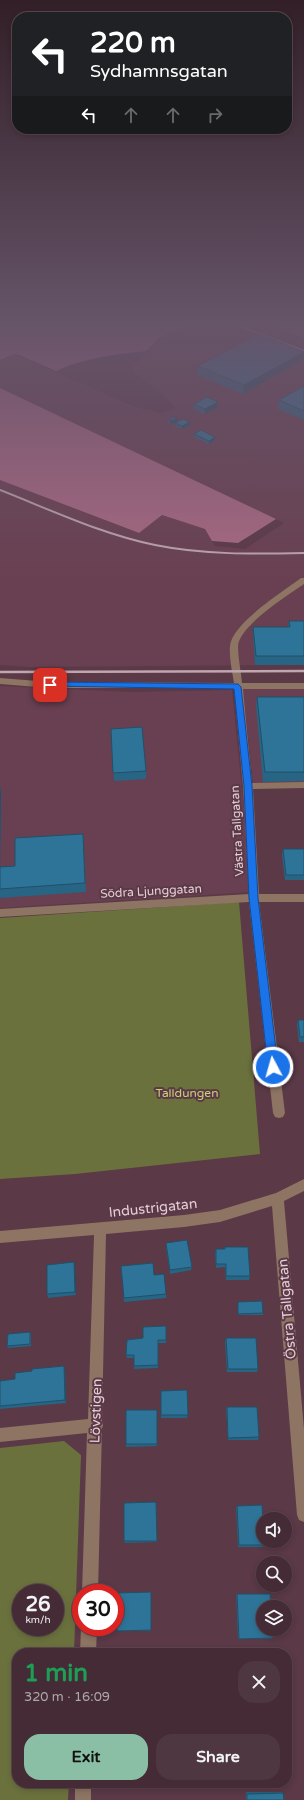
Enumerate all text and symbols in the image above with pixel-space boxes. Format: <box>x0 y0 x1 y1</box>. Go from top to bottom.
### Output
text: 220 m <box>90 26 176 60</box>
icon: left <box>24 28 76 80</box>
text: Sydhamnsgatan <box>90 60 228 82</box>
icon: left <box>78 104 100 126</box>
icon: ahead <box>120 104 142 126</box>
icon: ahead <box>162 104 184 126</box>
icon: right <box>204 104 226 126</box>
pin <box>33 668 67 702</box>
icon: arrive <box>39 674 61 696</box>
street label: Västra Tallgatan <box>228 785 246 877</box>
street label: Södra Ljunggatan <box>100 881 202 901</box>
position arrow <box>252 1046 294 1088</box>
park label: Talldungen <box>156 1086 218 1100</box>
street label: Industrigatan <box>108 1195 198 1221</box>
street label: Östra Tallgatan <box>274 1258 300 1360</box>
street label: Lövstigen <box>86 1378 106 1444</box>
map controls <box>256 1512 292 1636</box>
button: sound <box>256 1512 292 1548</box>
button: search <box>256 1556 292 1592</box>
speed limit sign: 30 <box>72 1584 124 1636</box>
text: 26 <box>25 1593 51 1617</box>
button: layers <box>256 1600 292 1636</box>
text: km/h <box>25 1614 51 1626</box>
text: 1 min <box>24 1659 88 1688</box>
button: close <box>238 1661 280 1703</box>
text: 320 m · 16:09 <box>24 1689 110 1705</box>
button: Exit <box>24 1734 148 1780</box>
button: Share <box>156 1734 280 1780</box>

